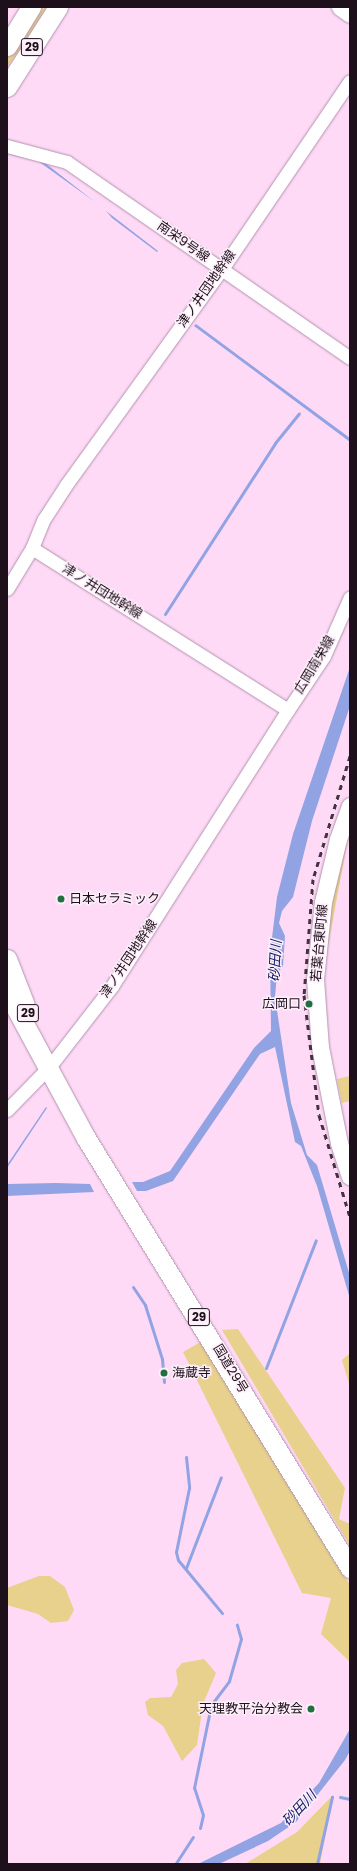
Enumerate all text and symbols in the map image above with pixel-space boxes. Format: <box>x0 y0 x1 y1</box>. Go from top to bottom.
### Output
road number: 29 <box>20 37 44 57</box>
street label: 南栄9号線 <box>154 218 212 266</box>
street label: 津ノ井団地幹線 <box>175 247 239 331</box>
street label: 津ノ井団地幹線 <box>59 561 145 623</box>
street label: 広岡南栄線 <box>292 633 338 697</box>
place label: 日本セラミック <box>69 891 160 907</box>
marker: 日本セラミック <box>56 894 66 904</box>
street label: 若葉台東町線 <box>309 903 331 983</box>
street label: 津ノ井団地幹線 <box>97 917 161 1001</box>
water label: 砂田川 <box>266 940 284 982</box>
place label: 広岡口 <box>262 996 301 1012</box>
marker: 広岡口 <box>304 999 314 1009</box>
road number: 29 <box>16 1003 40 1023</box>
road number: 29 <box>187 1307 211 1327</box>
street label: 国道29号 <box>209 1342 251 1396</box>
place label: 海蔵寺 <box>172 1365 211 1381</box>
marker: 海蔵寺 <box>159 1368 169 1378</box>
place label: 天理教平治分教会 <box>199 1701 303 1717</box>
marker: 天理教平治分教会 <box>306 1704 316 1714</box>
water label: 砂田川 <box>279 1787 319 1829</box>

